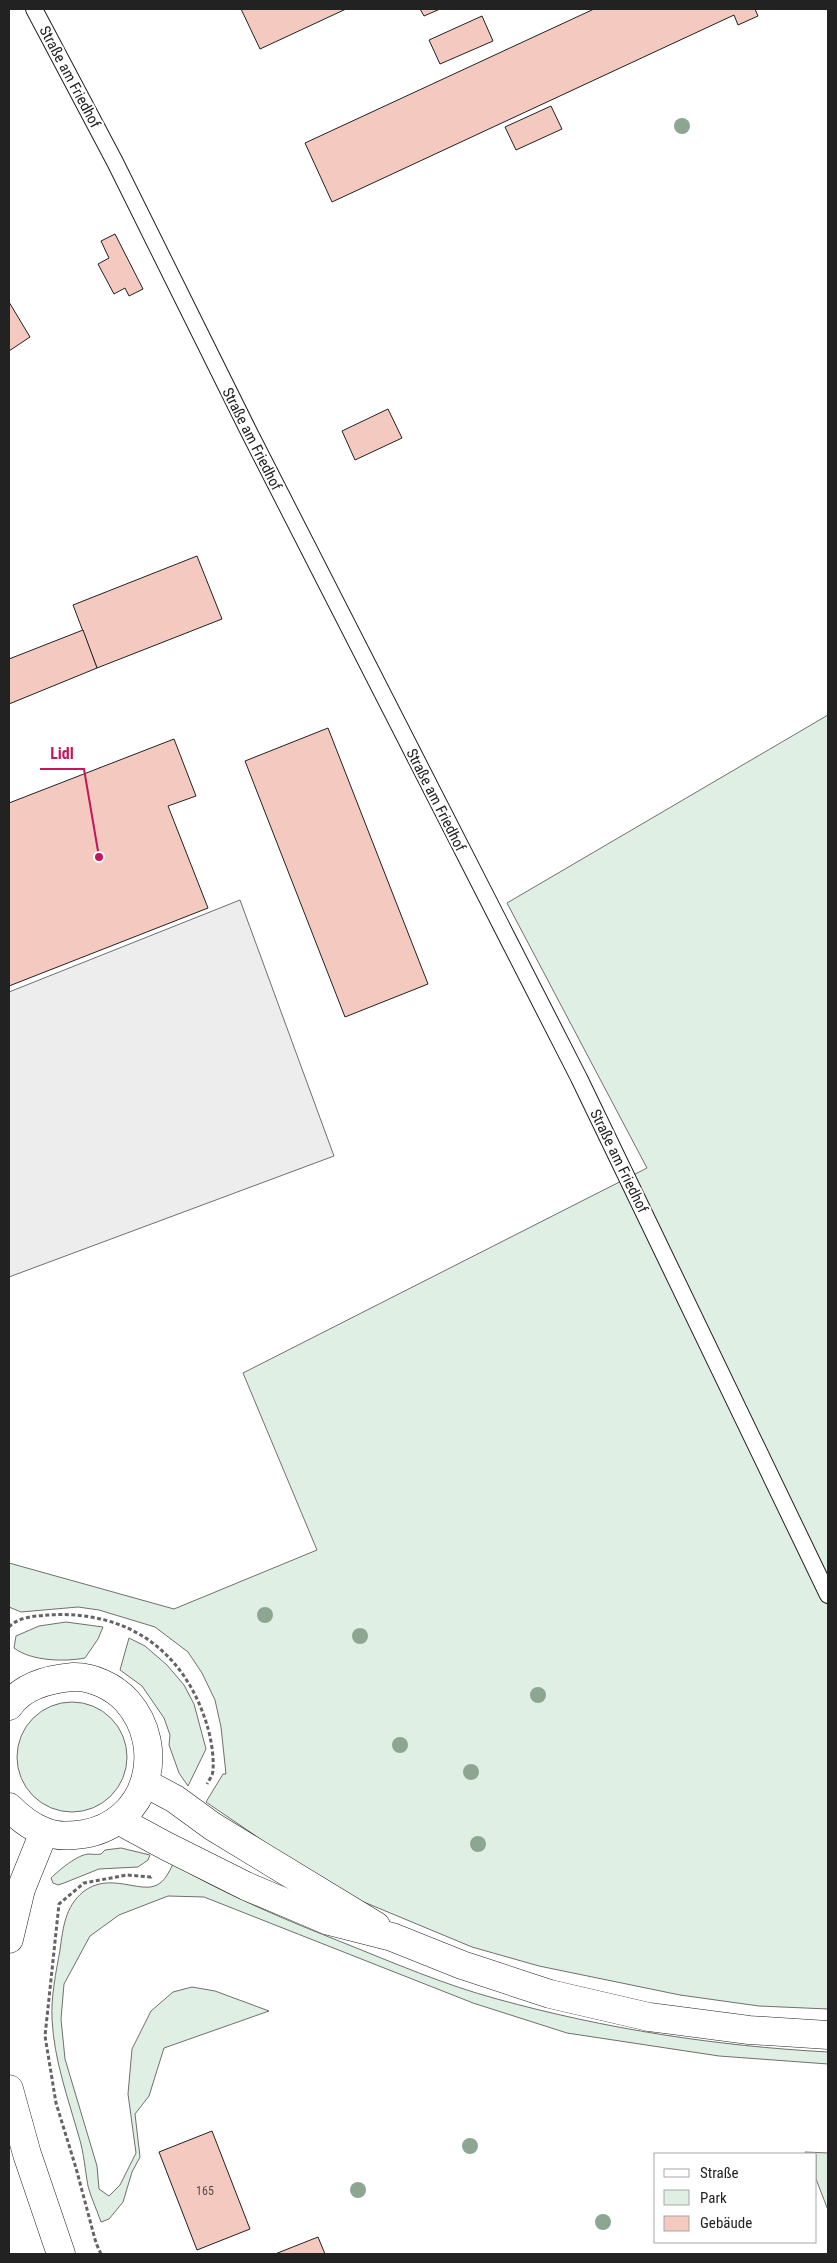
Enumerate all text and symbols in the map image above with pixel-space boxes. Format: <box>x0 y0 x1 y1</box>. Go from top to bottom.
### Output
street label: Straße am Friedhof <box>36 23 105 131</box>
street label: Straße am Friedhof <box>218 385 286 494</box>
callout: Lidl <box>40 738 84 769</box>
text: Lidl <box>50 744 74 763</box>
street label: Straße am Friedhof <box>402 746 470 855</box>
street label: Straße am Friedhof <box>586 1106 652 1216</box>
legend <box>654 2153 817 2243</box>
text: Straße <box>700 2164 739 2182</box>
house number: 165 <box>196 2184 214 2198</box>
text: Park <box>700 2189 727 2207</box>
text: Gebäude <box>700 2214 752 2232</box>

